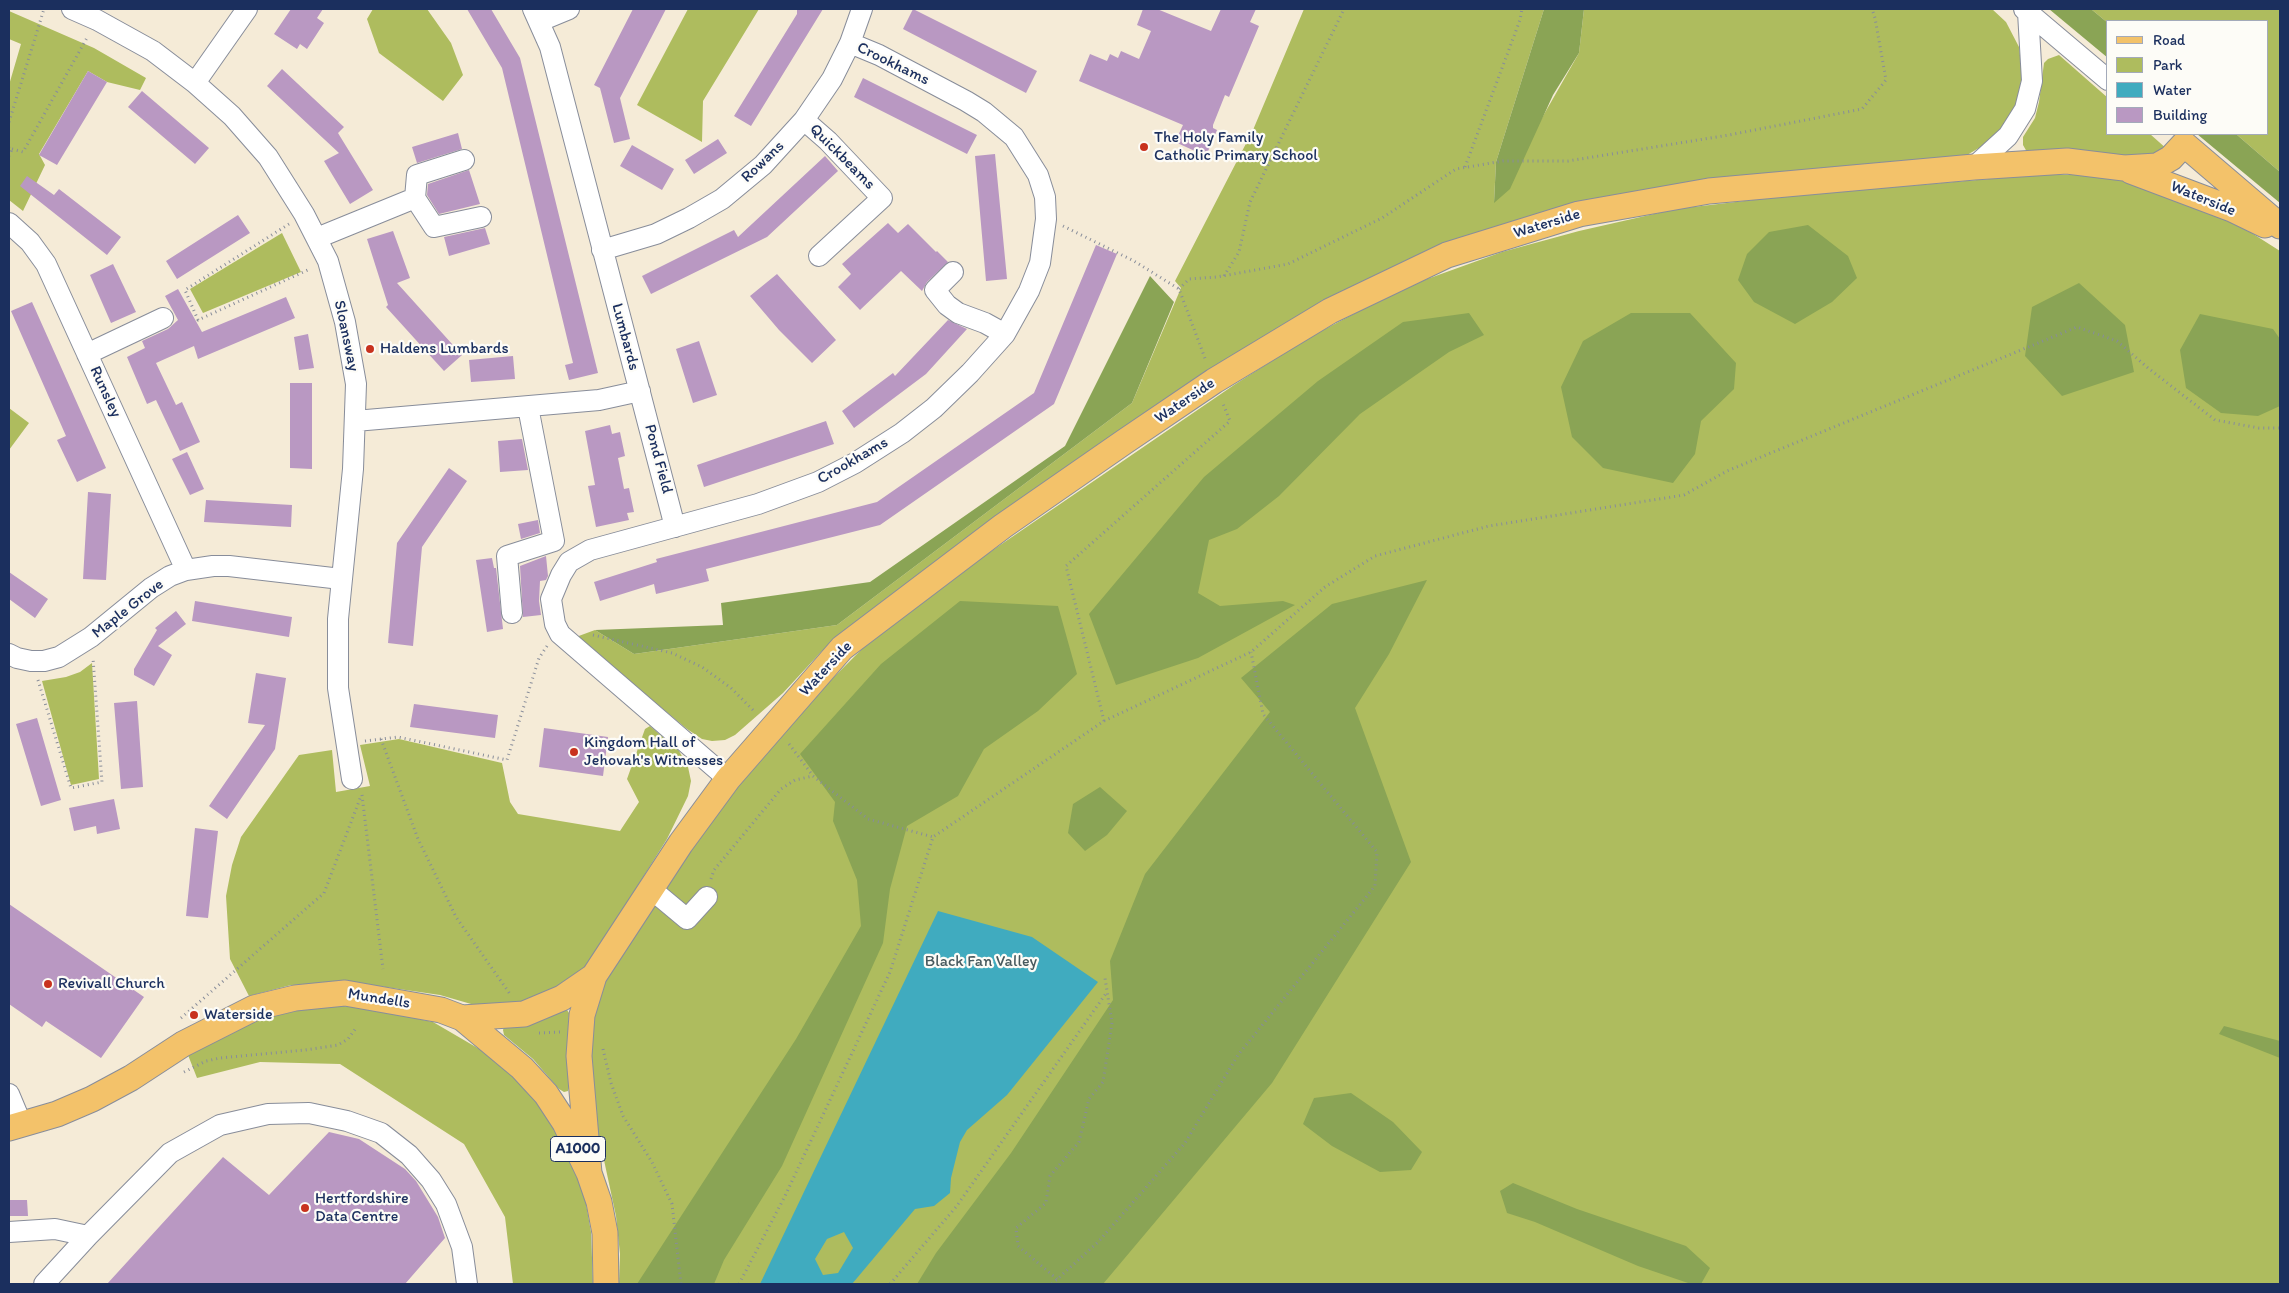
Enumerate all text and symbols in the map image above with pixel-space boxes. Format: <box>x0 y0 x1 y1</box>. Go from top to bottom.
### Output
legend <box>2106 20 2269 135</box>
text: Road <box>2153 31 2185 49</box>
street label: Crookhams <box>854 38 932 90</box>
text: Park <box>2153 56 2183 74</box>
text: Water <box>2153 81 2191 99</box>
text: Building <box>2153 106 2207 124</box>
street label: Quickbeams <box>805 120 879 194</box>
place label: The Holy Family Catholic Primary School <box>1154 128 1318 166</box>
street label: Rowans <box>738 137 788 187</box>
marker: The Holy Family Catholic Primary School <box>1138 141 1150 153</box>
street label: Waterside <box>2168 177 2238 221</box>
street label: Waterside <box>1511 205 1583 243</box>
street label: Sloansway <box>329 299 363 373</box>
street label: Lumbards <box>607 301 643 373</box>
place label: Haldens Lumbards <box>380 339 509 359</box>
marker: Haldens Lumbards <box>364 343 376 355</box>
street label: Runsley <box>85 363 125 421</box>
street label: Waterside <box>1151 374 1219 428</box>
street label: Pond Field <box>640 422 676 496</box>
street label: Crookhams <box>814 433 892 489</box>
street label: Maple Grove <box>88 575 168 643</box>
street label: Waterside <box>796 637 856 701</box>
place label: Kingdom Hall of Jehovah's Witnesses <box>584 733 723 771</box>
marker: Kingdom Hall of Jehovah's Witnesses <box>568 746 580 758</box>
park label: Black Fan Valley <box>925 952 1037 972</box>
place label: Revivall Church <box>58 974 165 994</box>
marker: Revivall Church <box>42 978 54 990</box>
street label: Mundells <box>346 985 412 1013</box>
place label: Waterside <box>204 1005 273 1025</box>
marker: Waterside <box>188 1009 200 1021</box>
road number: A1000 <box>550 1136 606 1162</box>
place label: Hertfordshire Data Centre <box>315 1189 409 1227</box>
marker: Hertfordshire Data Centre <box>299 1202 311 1214</box>

